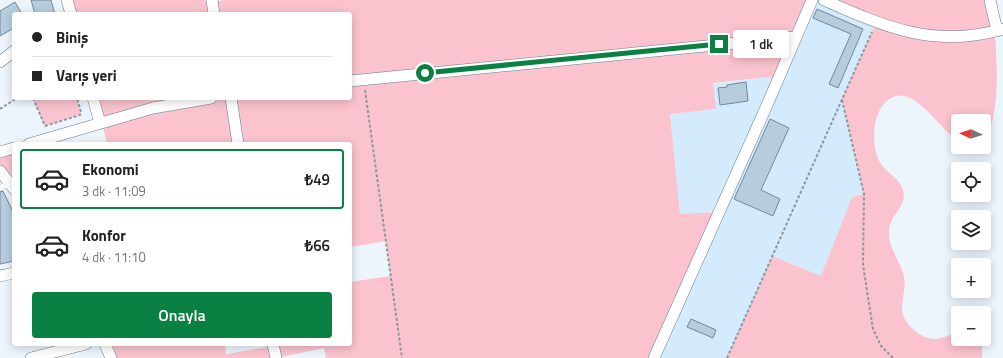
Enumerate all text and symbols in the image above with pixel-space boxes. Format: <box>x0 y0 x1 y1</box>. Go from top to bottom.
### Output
text: Biniş <box>56 26 88 49</box>
callout: 1 dk <box>733 30 789 58</box>
text: 1 dk <box>749 34 773 54</box>
route end <box>710 35 728 53</box>
text: Varış yeri <box>56 64 117 87</box>
route start <box>416 64 434 82</box>
north arrow <box>951 114 991 154</box>
map controls <box>951 114 991 346</box>
text: Ekonomi <box>82 158 139 181</box>
icon: car <box>34 161 70 197</box>
button: locate <box>951 162 991 202</box>
text: ₺49 <box>305 168 330 191</box>
text: 3 dk · 11:09 <box>82 181 146 201</box>
button: layers <box>951 210 991 250</box>
text: Konfor <box>82 224 126 247</box>
icon: car <box>34 227 70 263</box>
text: ₺66 <box>305 234 330 257</box>
text: 4 dk · 11:10 <box>82 247 146 267</box>
button: + <box>951 258 991 298</box>
button: Onayla <box>32 292 332 338</box>
button: − <box>951 306 991 346</box>

